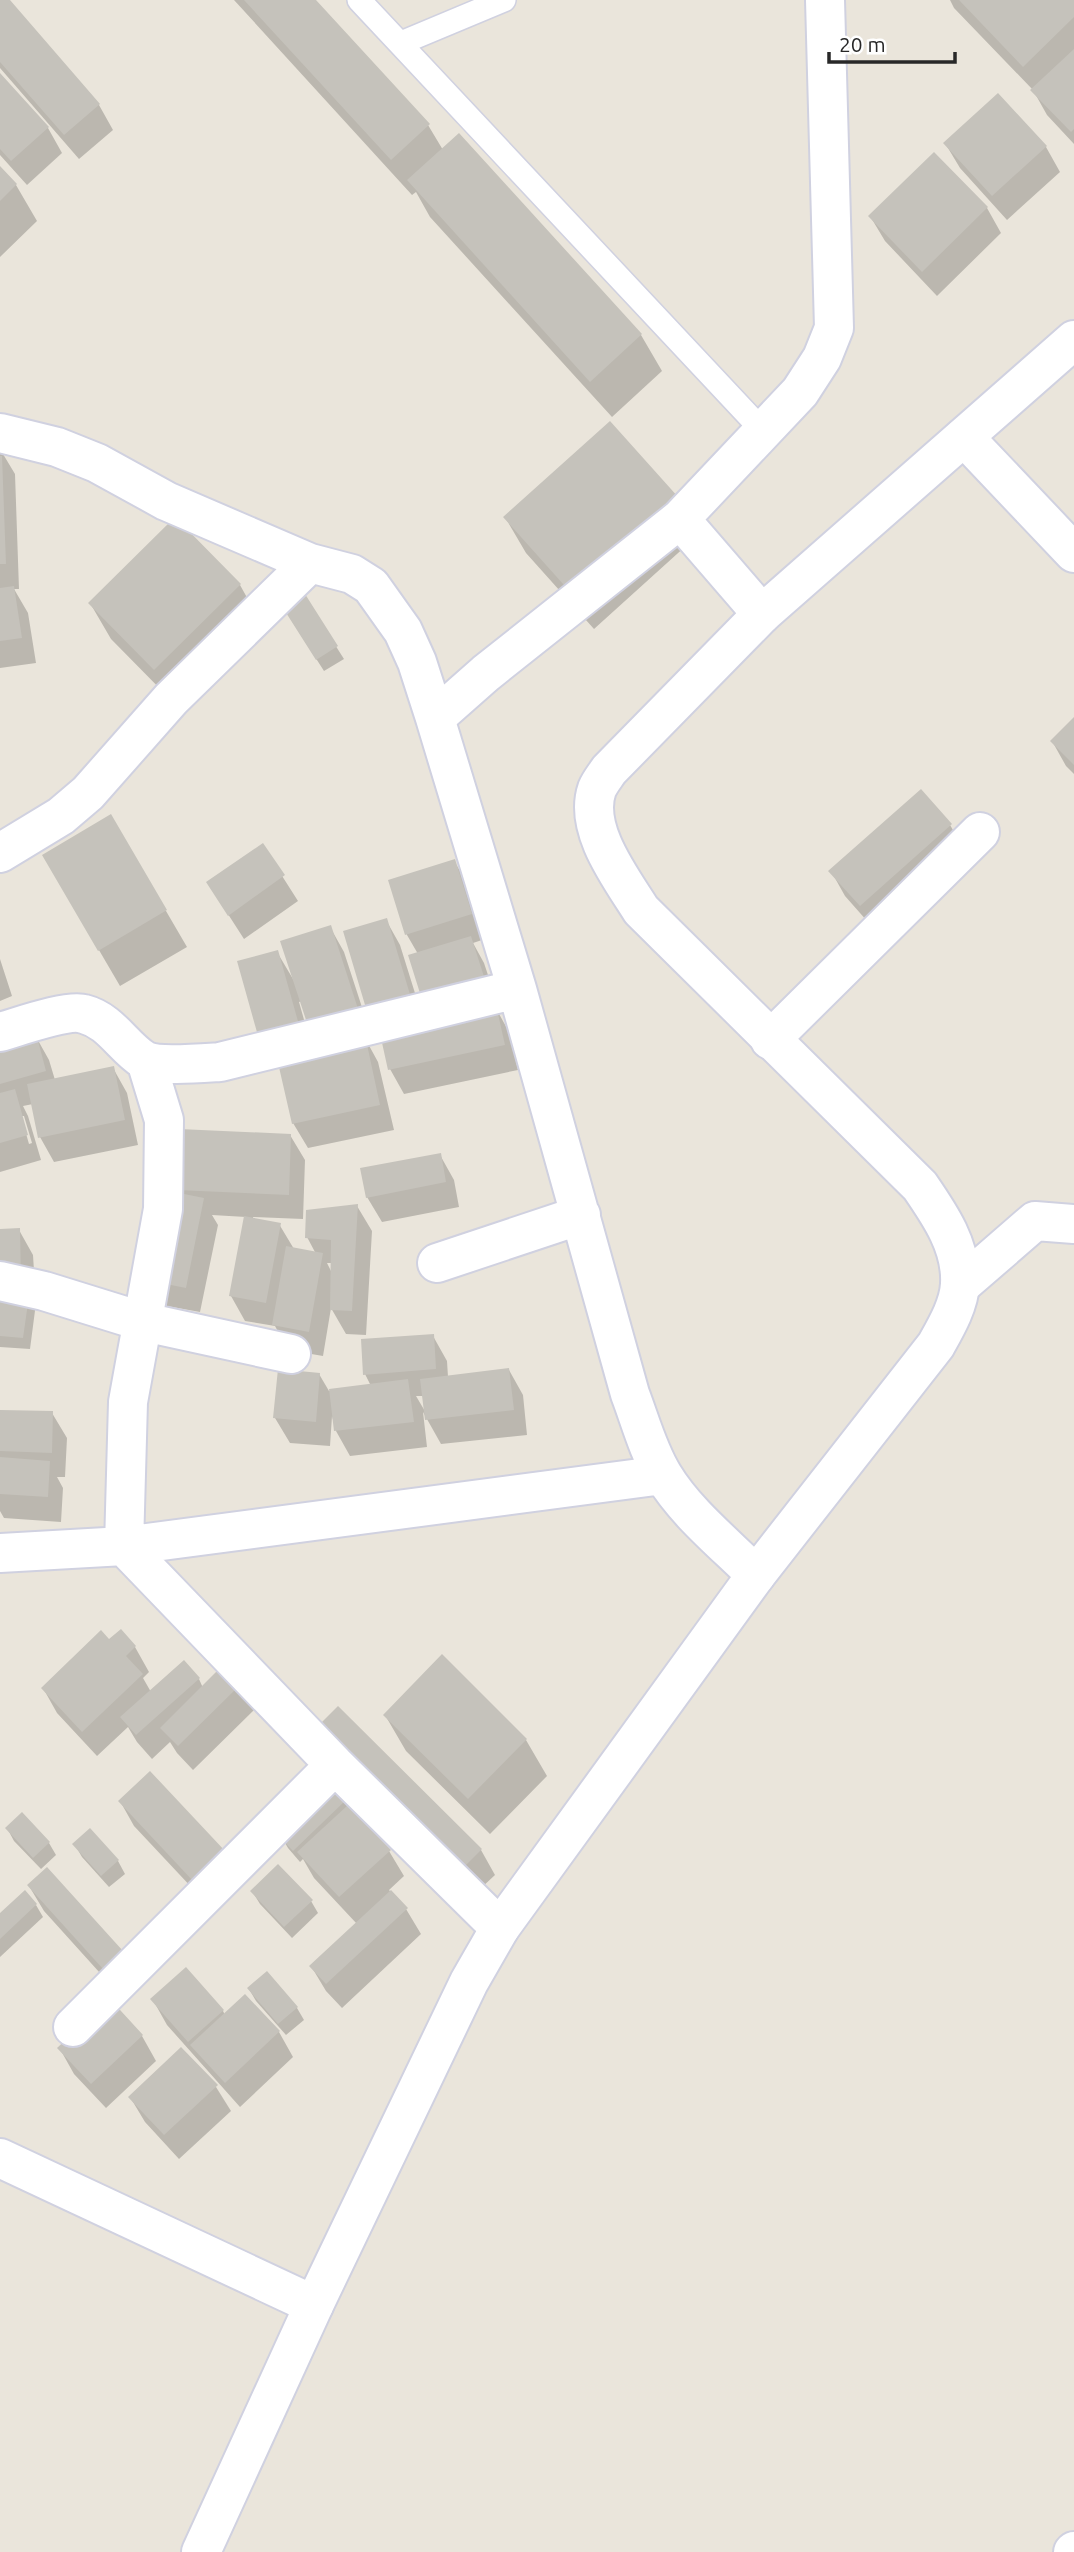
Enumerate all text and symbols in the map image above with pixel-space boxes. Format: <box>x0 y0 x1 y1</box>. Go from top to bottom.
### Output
scale bar <box>829 21 955 65</box>
text: 20 m <box>839 32 886 56</box>

